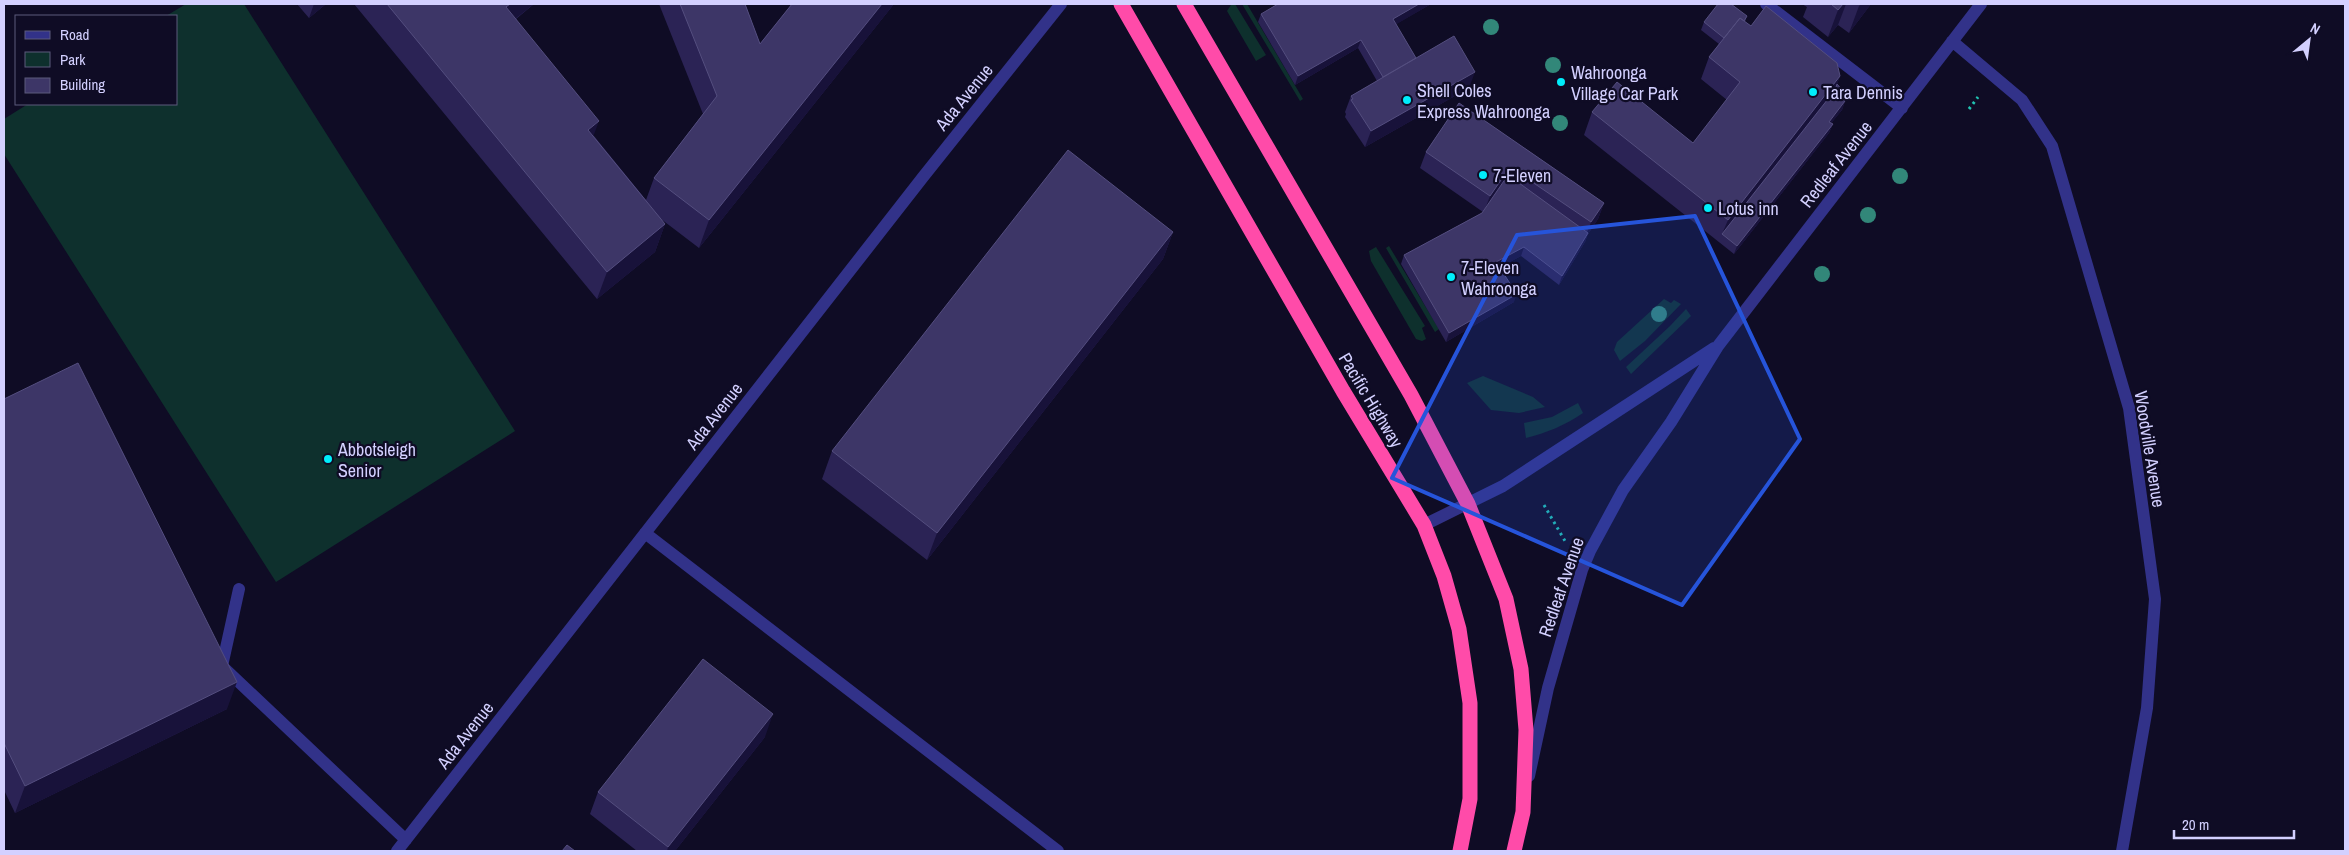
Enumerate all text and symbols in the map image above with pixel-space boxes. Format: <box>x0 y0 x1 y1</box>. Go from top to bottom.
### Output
legend <box>15 15 178 105</box>
north arrow <box>2284 15 2334 65</box>
text: N <box>2307 19 2323 39</box>
text: Road <box>60 24 89 45</box>
text: Park <box>60 49 86 70</box>
street label: Ada Avenue <box>929 58 999 136</box>
place label: Wahroonga Village Car Park <box>1571 60 1679 106</box>
text: Building <box>60 74 105 95</box>
marker: Wahroonga Village Car Park <box>1555 76 1567 88</box>
place label: Shell Coles Express Wahroonga <box>1417 78 1550 124</box>
place label: Tara Dennis <box>1823 80 1903 105</box>
marker: Tara Dennis <box>1807 86 1819 98</box>
marker: Shell Coles Express Wahroonga <box>1401 94 1413 106</box>
street label: Redleaf Avenue <box>1794 115 1878 213</box>
place label: 7-Eleven <box>1493 163 1551 188</box>
marker: 7-Eleven <box>1477 169 1489 181</box>
place label: Lotus inn <box>1718 196 1779 221</box>
marker: Lotus inn <box>1702 202 1714 214</box>
place label: 7-Eleven Wahroonga <box>1461 255 1537 301</box>
marker: 7-Eleven Wahroonga <box>1445 271 1457 283</box>
street label: Pacific Highway <box>1333 348 1409 453</box>
street label: Ada Avenue <box>679 377 748 456</box>
street label: Woodville Avenue <box>2128 389 2172 509</box>
place label: Abbotsleigh Senior <box>337 437 416 483</box>
marker: Abbotsleigh Senior <box>322 453 334 465</box>
street label: Redleaf Avenue <box>1532 534 1590 640</box>
street label: Ada Avenue <box>430 696 499 775</box>
scale bar <box>2174 808 2294 840</box>
text: 20 m <box>2182 814 2209 835</box>

